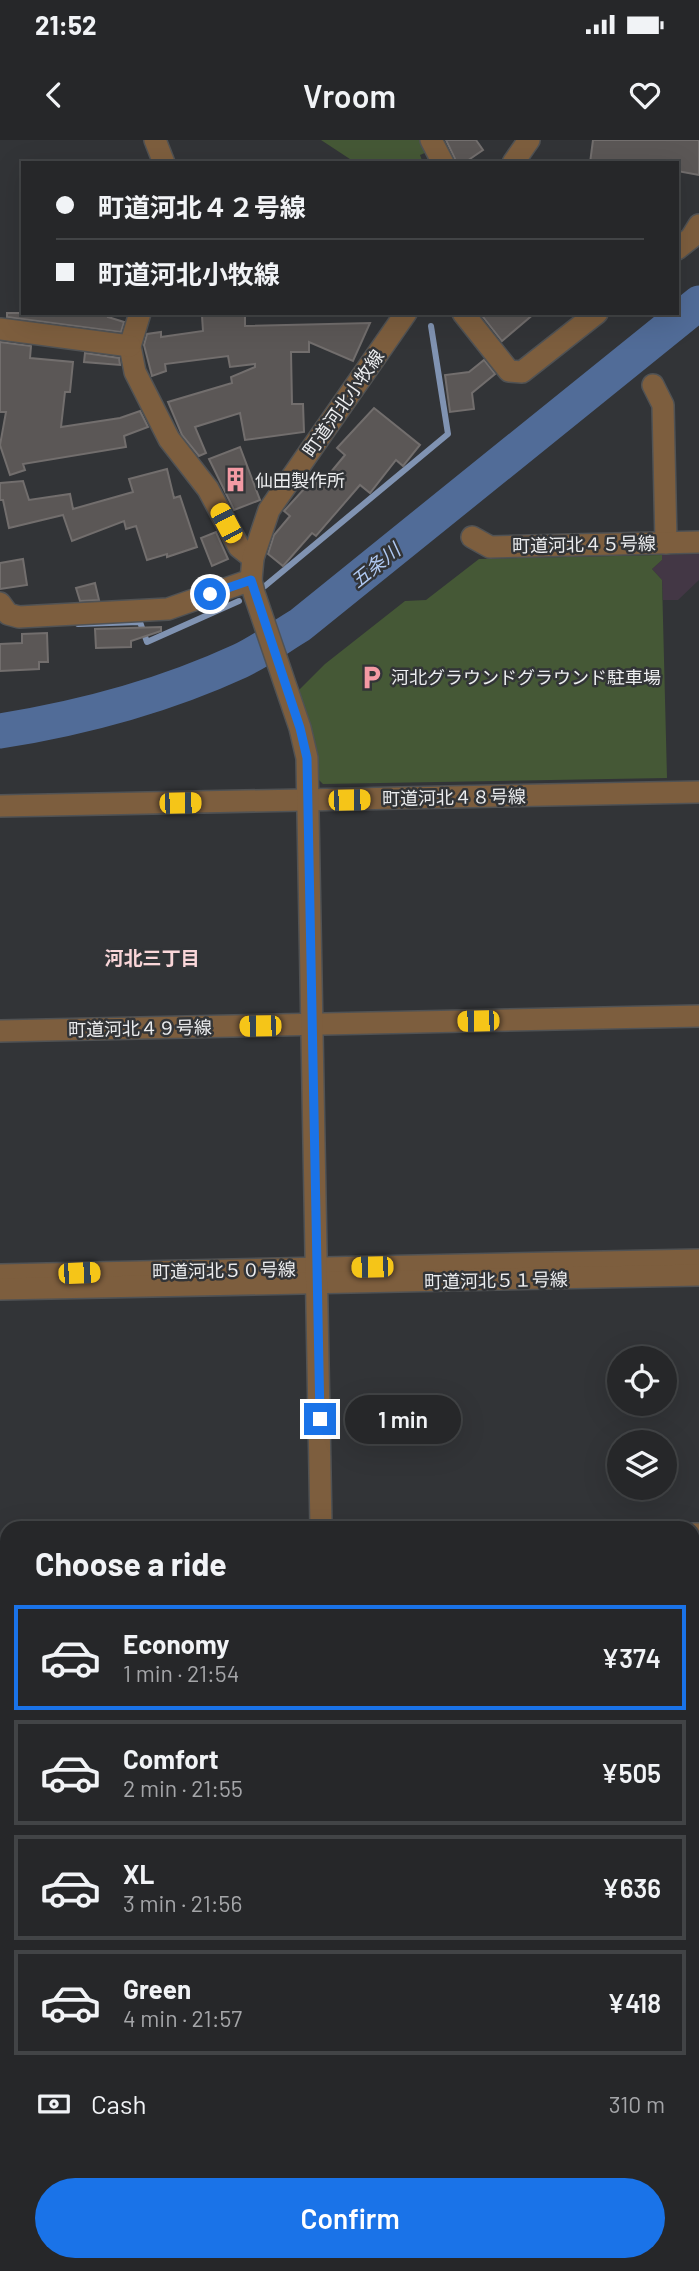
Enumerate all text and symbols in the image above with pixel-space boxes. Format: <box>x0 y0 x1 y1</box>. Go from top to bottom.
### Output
text: 21:52 <box>35 9 97 40</box>
icon: back <box>35 76 73 114</box>
text: Vroom <box>303 76 396 114</box>
icon: heart <box>626 76 664 114</box>
text: 町道河北４２号線 <box>98 191 306 222</box>
text: 町道河北小牧線 <box>98 258 280 289</box>
street label: 町道河北小牧線 <box>298 345 388 461</box>
building icon: 仙田製作所 <box>221 466 249 494</box>
place label: 仙田製作所 <box>255 469 345 491</box>
car <box>207 500 246 546</box>
street label: 町道河北４５号線 <box>512 532 656 556</box>
water label: 五条川 <box>346 537 406 592</box>
route start <box>194 578 226 610</box>
parking icon: 河北グラウンドグラウンド駐車場 <box>357 663 385 691</box>
place label: 河北グラウンドグラウンド駐車場 <box>391 666 661 688</box>
street label: 町道河北４８号線 <box>382 785 526 809</box>
car <box>328 789 371 811</box>
car <box>159 792 202 814</box>
district label: 河北三丁目 <box>104 946 200 969</box>
car <box>457 1010 500 1032</box>
car <box>239 1015 282 1037</box>
street label: 町道河北４９号線 <box>68 1016 212 1040</box>
car <box>351 1256 394 1278</box>
street label: 町道河北５０号線 <box>152 1258 296 1282</box>
car <box>58 1262 101 1284</box>
street label: 町道河北５１号線 <box>424 1268 568 1292</box>
map controls <box>607 1346 677 1500</box>
button: locate <box>607 1346 677 1416</box>
callout: 1 min <box>344 1394 460 1444</box>
route end <box>304 1403 336 1435</box>
text: 1 min <box>378 1405 428 1433</box>
button: layers <box>607 1430 677 1500</box>
text: Choose a ride <box>35 1544 227 1582</box>
icon: car <box>39 1626 102 1689</box>
text: Economy <box>123 1628 229 1659</box>
text: ¥374 <box>601 1642 661 1673</box>
text: 1 min · 21:54 <box>123 1659 239 1687</box>
icon: car <box>39 1741 102 1804</box>
text: Comfort <box>123 1743 219 1774</box>
text: ¥505 <box>601 1757 661 1788</box>
text: 2 min · 21:55 <box>123 1774 243 1802</box>
icon: car <box>39 1856 102 1919</box>
text: XL <box>123 1858 154 1889</box>
text: ¥636 <box>602 1872 661 1903</box>
text: 3 min · 21:56 <box>123 1889 242 1917</box>
icon: car <box>39 1971 102 2034</box>
text: Green <box>123 1973 191 2004</box>
text: ¥418 <box>607 1987 661 2018</box>
text: 4 min · 21:57 <box>123 2004 242 2032</box>
icon: cash <box>35 2085 73 2123</box>
text: Cash <box>91 2088 146 2119</box>
text: 310 m <box>609 2090 665 2118</box>
button: Confirm <box>35 2178 665 2258</box>

